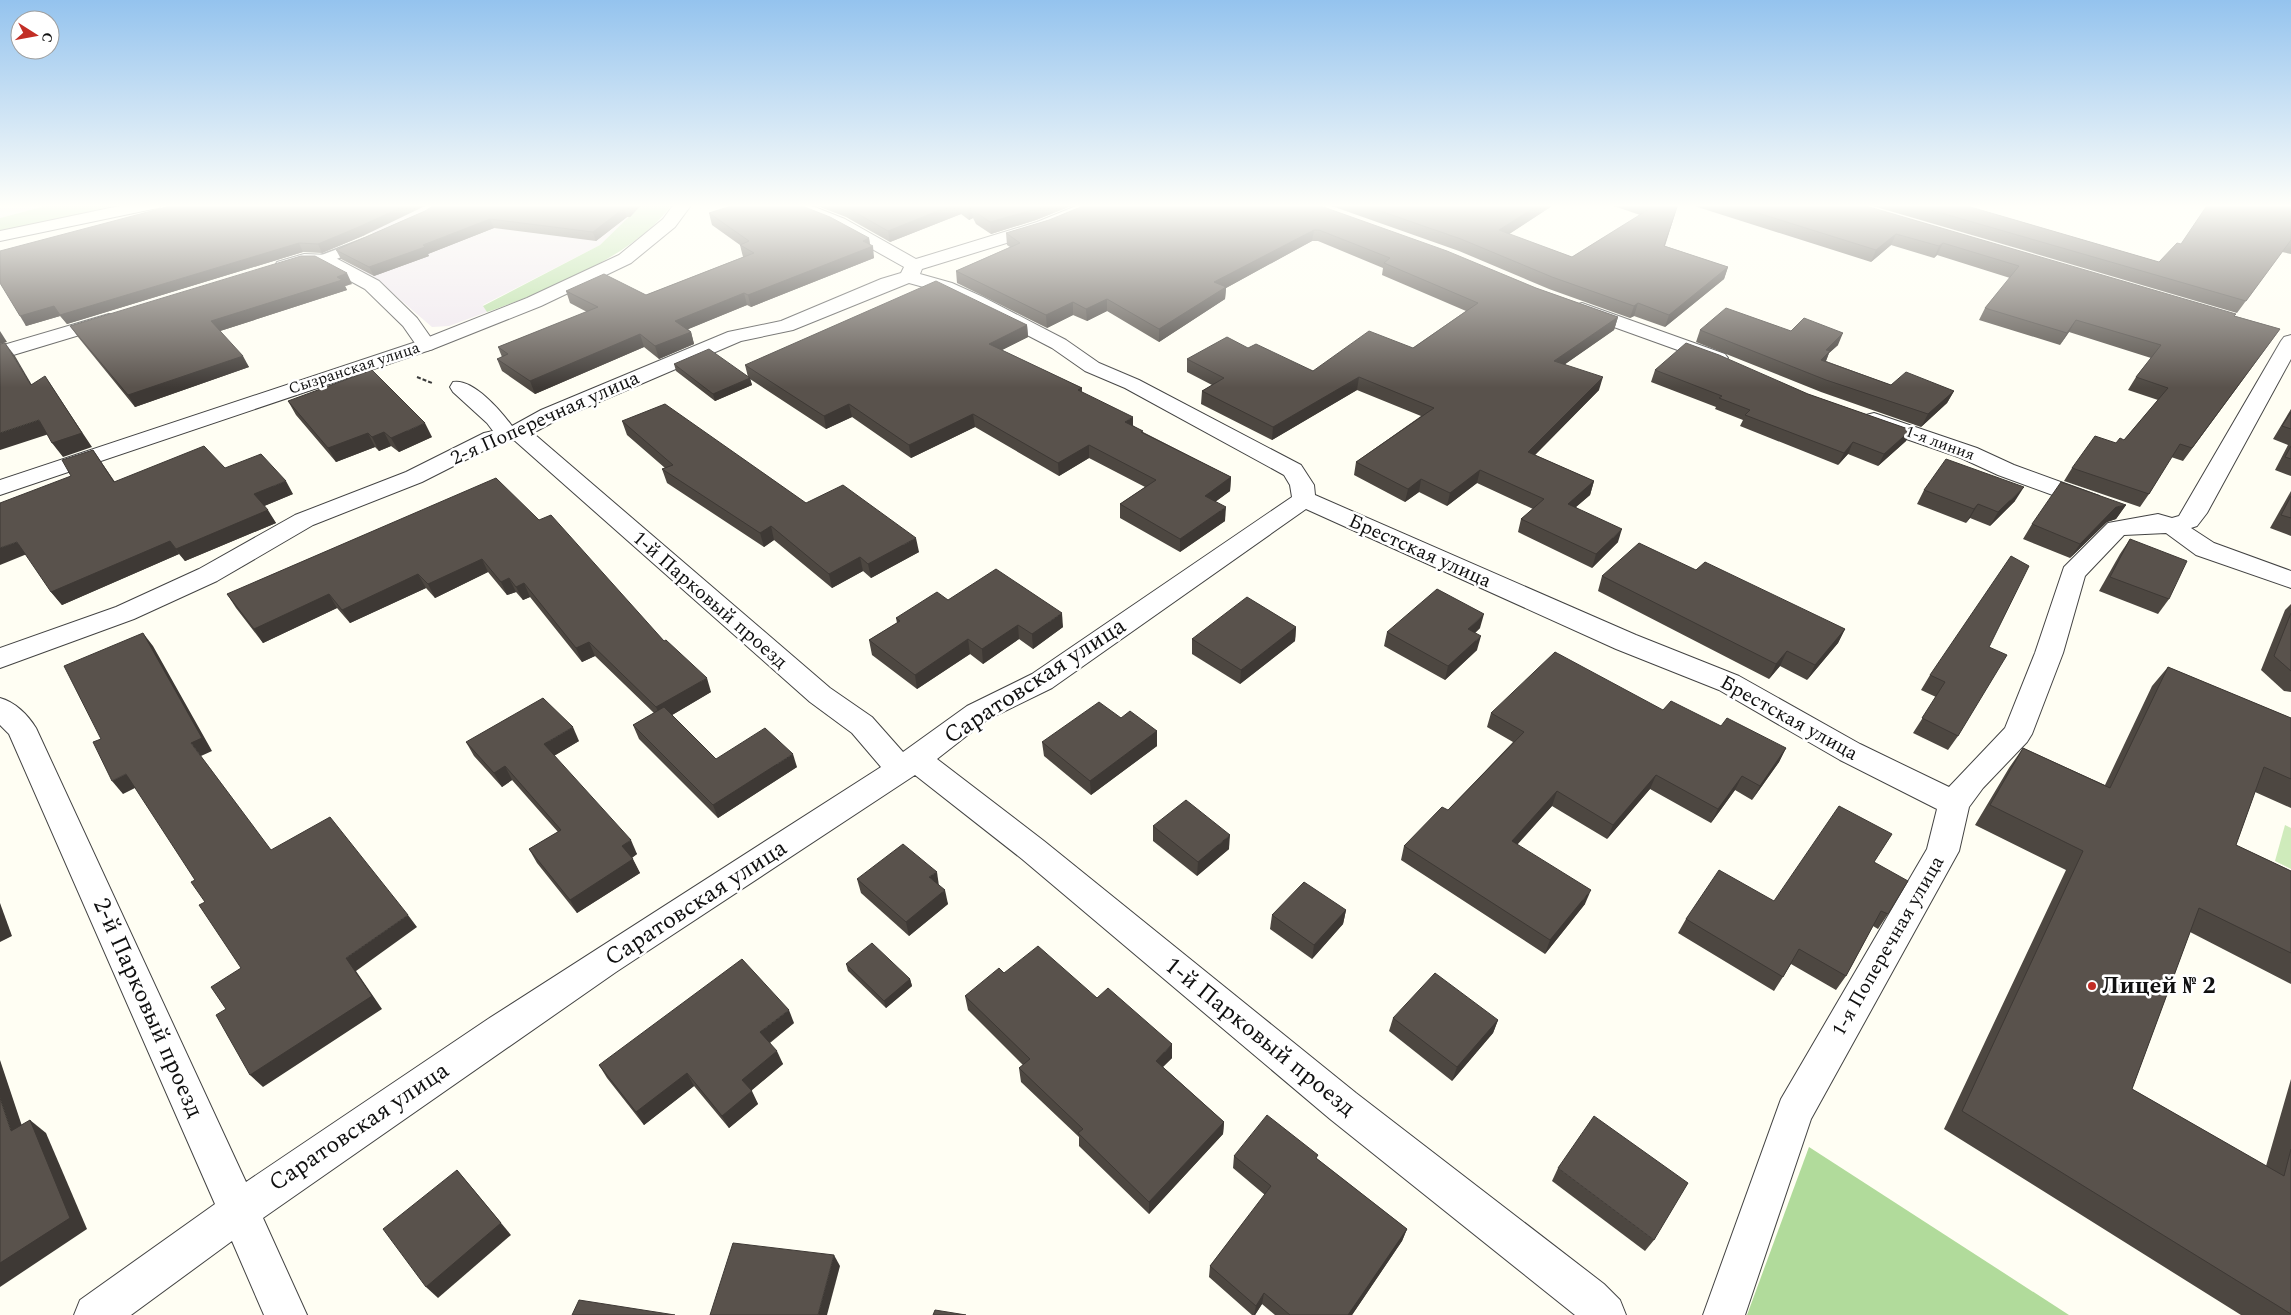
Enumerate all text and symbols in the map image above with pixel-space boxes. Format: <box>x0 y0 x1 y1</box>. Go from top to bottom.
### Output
north arrow <box>10 10 60 60</box>
text: С <box>36 30 59 44</box>
street label: Сызранская улица <box>285 335 423 401</box>
street label: 2-я Поперечная улица <box>446 363 645 473</box>
street label: 1-я линия <box>1902 419 1978 467</box>
street label: Брестская улица <box>1344 506 1496 596</box>
street label: 1-й Парковый проезд <box>625 524 795 676</box>
street label: Саратовская улица <box>937 608 1134 754</box>
street label: Брестская улица <box>1715 668 1864 768</box>
street label: Саратовская улица <box>598 830 795 976</box>
street label: 1-я Поперечная улица <box>1824 850 1952 1042</box>
street label: 2-й Парковый проезд <box>83 892 213 1124</box>
street label: 1-й Парковый проезд <box>1156 948 1364 1126</box>
place label: Лицей № 2 <box>2102 968 2216 1004</box>
marker: Лицей № 2 <box>2086 980 2098 992</box>
street label: Саратовская улица <box>261 1053 457 1201</box>

